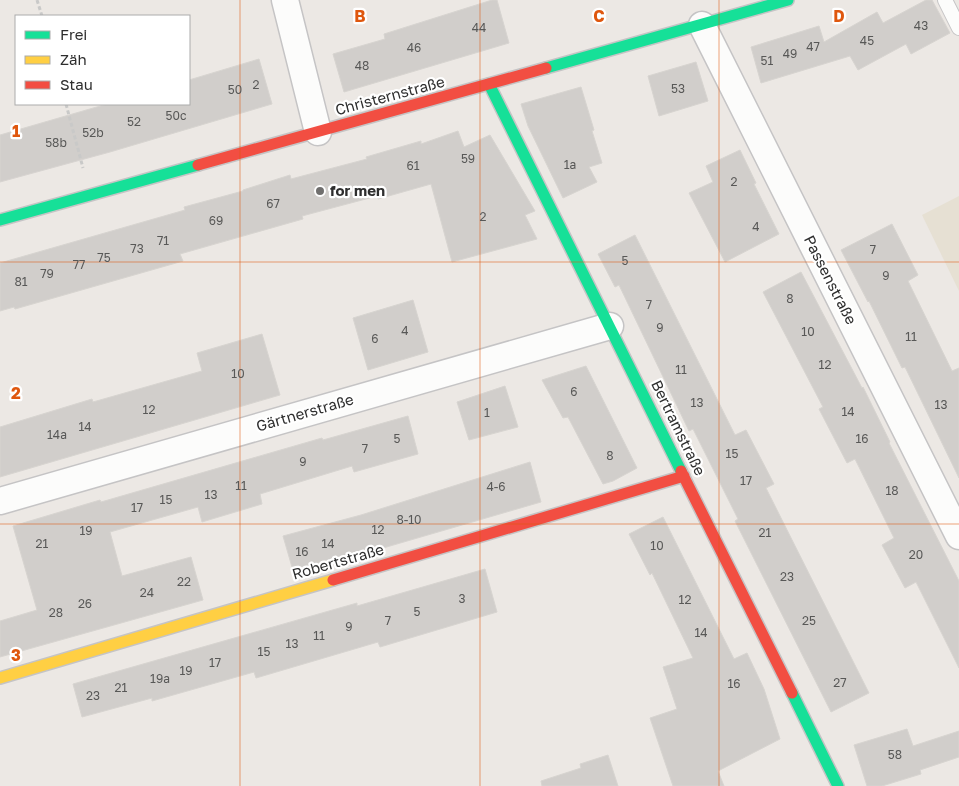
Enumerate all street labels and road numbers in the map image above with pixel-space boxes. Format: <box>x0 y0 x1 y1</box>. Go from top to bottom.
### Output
street label: Christernstraße <box>333 72 447 118</box>
street label: Passenstraße <box>801 232 861 327</box>
street label: Bertramstraße <box>648 377 710 478</box>
street label: Gärtnerstraße <box>254 389 356 435</box>
street label: Robertstraße <box>290 539 386 583</box>

